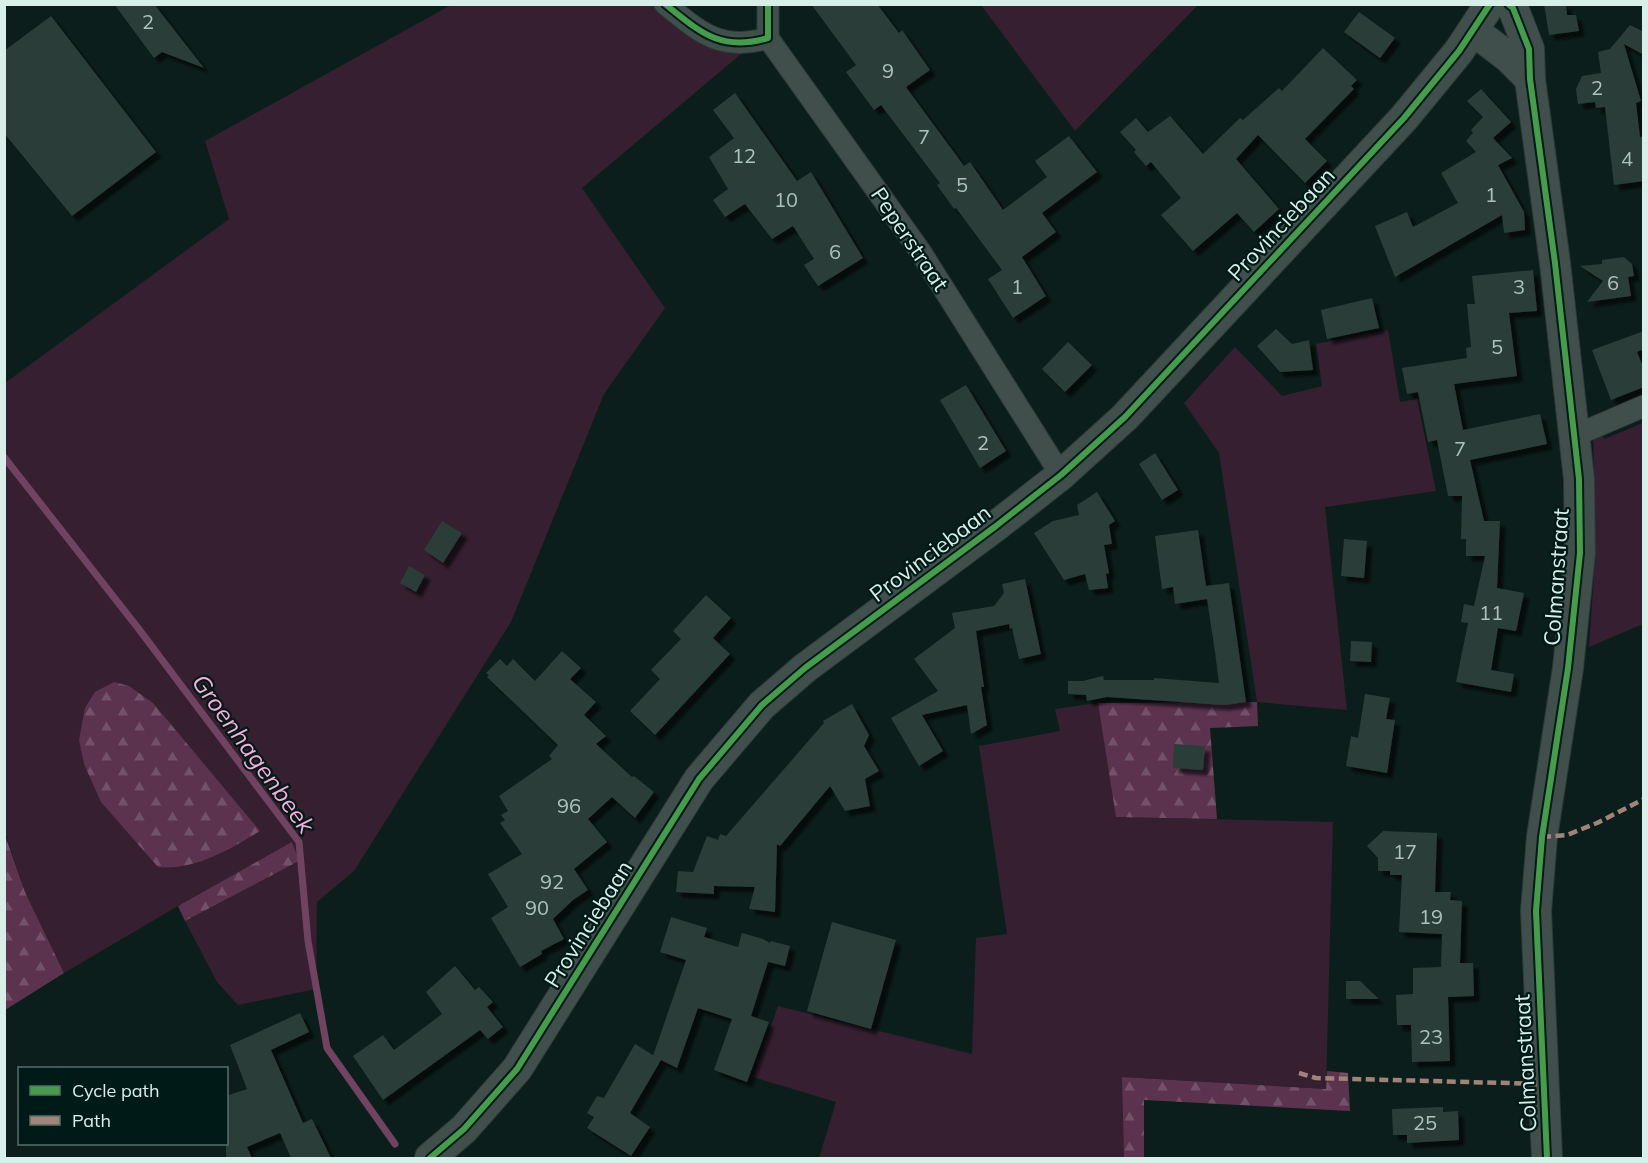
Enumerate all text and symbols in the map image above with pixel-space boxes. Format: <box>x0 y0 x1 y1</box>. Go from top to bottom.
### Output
house number: 2 <box>142 9 154 34</box>
house number: 9 <box>882 58 894 83</box>
house number: 2 <box>1591 75 1603 100</box>
house number: 7 <box>918 124 930 149</box>
house number: 12 <box>732 143 756 168</box>
house number: 4 <box>1621 146 1633 171</box>
street label: Provinciebaan <box>1221 162 1341 286</box>
house number: 5 <box>956 172 968 197</box>
street label: Peperstraat <box>865 182 955 297</box>
house number: 1 <box>1485 182 1497 207</box>
house number: 10 <box>774 187 798 212</box>
house number: 6 <box>829 239 841 264</box>
house number: 6 <box>1607 270 1619 295</box>
house number: 1 <box>1011 274 1023 299</box>
house number: 3 <box>1513 274 1525 299</box>
house number: 5 <box>1491 334 1503 359</box>
house number: 2 <box>977 430 989 455</box>
house number: 7 <box>1454 436 1466 461</box>
street label: Provinciebaan <box>864 498 996 608</box>
street label: Colmanstraat <box>1537 507 1575 647</box>
house number: 11 <box>1479 600 1503 625</box>
water label: Groenhagenbeek <box>186 668 322 840</box>
house number: 96 <box>557 793 581 818</box>
house number: 17 <box>1393 839 1417 864</box>
street label: Provinciebaan <box>538 855 638 993</box>
house number: 92 <box>540 869 564 894</box>
house number: 90 <box>525 895 549 920</box>
house number: 19 <box>1419 904 1443 929</box>
street label: Colmanstraat <box>1507 993 1543 1133</box>
house number: 23 <box>1419 1024 1443 1049</box>
legend <box>18 1067 228 1145</box>
text: Cycle path <box>72 1079 159 1102</box>
text: Path <box>72 1109 111 1132</box>
house number: 25 <box>1413 1110 1437 1135</box>

